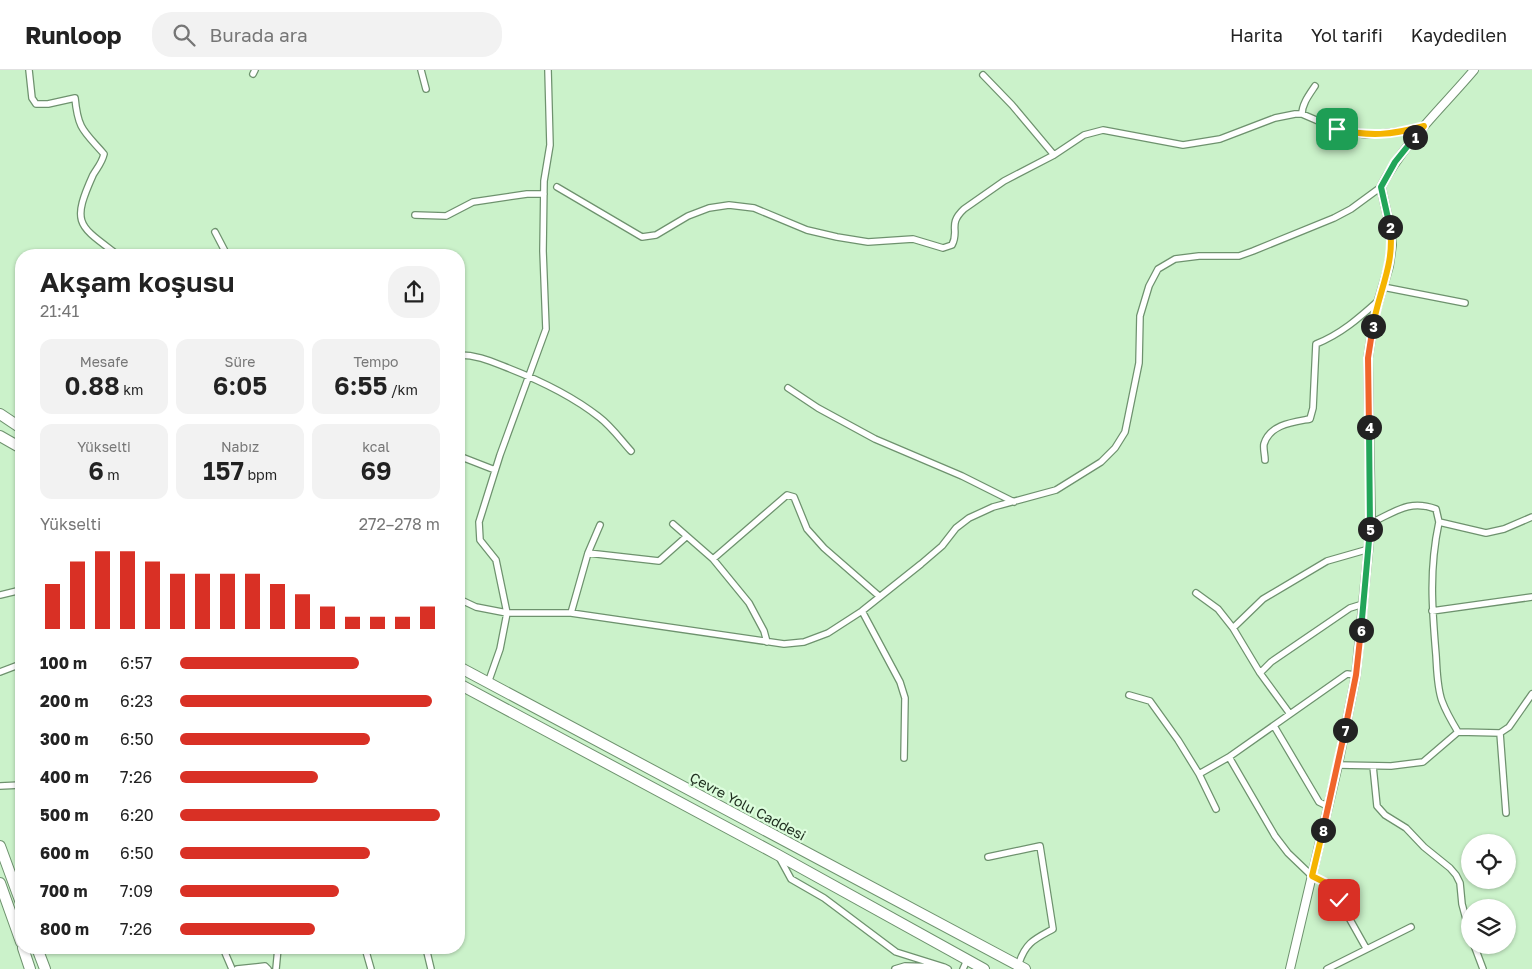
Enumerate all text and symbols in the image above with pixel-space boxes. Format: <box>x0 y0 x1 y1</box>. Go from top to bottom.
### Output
search box <box>152 12 502 57</box>
text: Runloop <box>25 20 122 49</box>
icon: search <box>170 21 198 49</box>
text: Burada ara <box>210 23 308 46</box>
text: Harita <box>1230 24 1283 46</box>
text: Yol tarifi <box>1311 24 1383 46</box>
text: Kaydedilen <box>1411 24 1507 46</box>
pin <box>1316 108 1358 150</box>
icon: arrive <box>1323 115 1351 143</box>
pin: 1 <box>1402 124 1428 150</box>
text: 1 <box>1412 129 1419 146</box>
pin: 2 <box>1378 214 1402 240</box>
text: 2 <box>1386 219 1395 236</box>
text: Akşam koşusu <box>40 265 235 298</box>
button: share <box>388 266 440 318</box>
text: 21:41 <box>40 301 79 321</box>
pin: 3 <box>1360 314 1386 338</box>
text: 3 <box>1369 318 1378 335</box>
text: Mesafe <box>80 353 128 370</box>
text: Süre <box>225 353 255 370</box>
text: Tempo <box>354 353 398 370</box>
text: 0.88 <box>65 370 120 401</box>
text: 6:05 <box>213 370 267 401</box>
text: 6:55 <box>334 370 387 401</box>
text: km <box>120 381 144 398</box>
text: /km <box>387 381 418 398</box>
pin: 4 <box>1356 414 1382 440</box>
text: 4 <box>1365 419 1374 436</box>
text: Yükselti <box>77 438 131 455</box>
text: Nabız <box>221 438 259 455</box>
text: kcal <box>362 438 390 455</box>
text: 6 <box>88 455 104 486</box>
text: 157 <box>203 455 244 486</box>
text: 69 <box>360 455 392 486</box>
text: m <box>104 466 120 483</box>
text: bpm <box>244 466 277 483</box>
text: Yükselti <box>40 514 101 534</box>
text: 272–278 m <box>359 514 440 534</box>
pin: 5 <box>1358 516 1382 542</box>
text: 5 <box>1366 521 1375 538</box>
pin: 6 <box>1348 618 1374 642</box>
text: 6 <box>1357 622 1366 639</box>
text: 100 m <box>40 653 87 673</box>
text: 6:57 <box>120 653 152 673</box>
text: 200 m <box>40 691 89 711</box>
text: 6:23 <box>120 691 153 711</box>
pin: 7 <box>1332 718 1358 742</box>
text: 7 <box>1342 722 1349 739</box>
text: 300 m <box>40 729 89 749</box>
text: 6:50 <box>120 729 154 749</box>
text: 400 m <box>40 767 89 787</box>
text: 7:26 <box>120 767 152 787</box>
street label: Çevre Yolu Caddesi <box>687 768 809 844</box>
text: 500 m <box>40 805 89 825</box>
text: 6:20 <box>120 805 154 825</box>
pin: 8 <box>1310 818 1336 842</box>
text: 8 <box>1319 822 1328 839</box>
map controls <box>1461 834 1516 954</box>
button: locate <box>1461 834 1516 889</box>
text: 600 m <box>40 843 89 863</box>
text: 6:50 <box>120 843 154 863</box>
pin <box>1318 879 1360 921</box>
text: 700 m <box>40 881 88 901</box>
text: 7:09 <box>120 881 153 901</box>
icon: check <box>1325 886 1353 914</box>
button: layers <box>1461 899 1516 954</box>
text: 800 m <box>40 919 89 939</box>
text: 7:26 <box>120 919 152 939</box>

